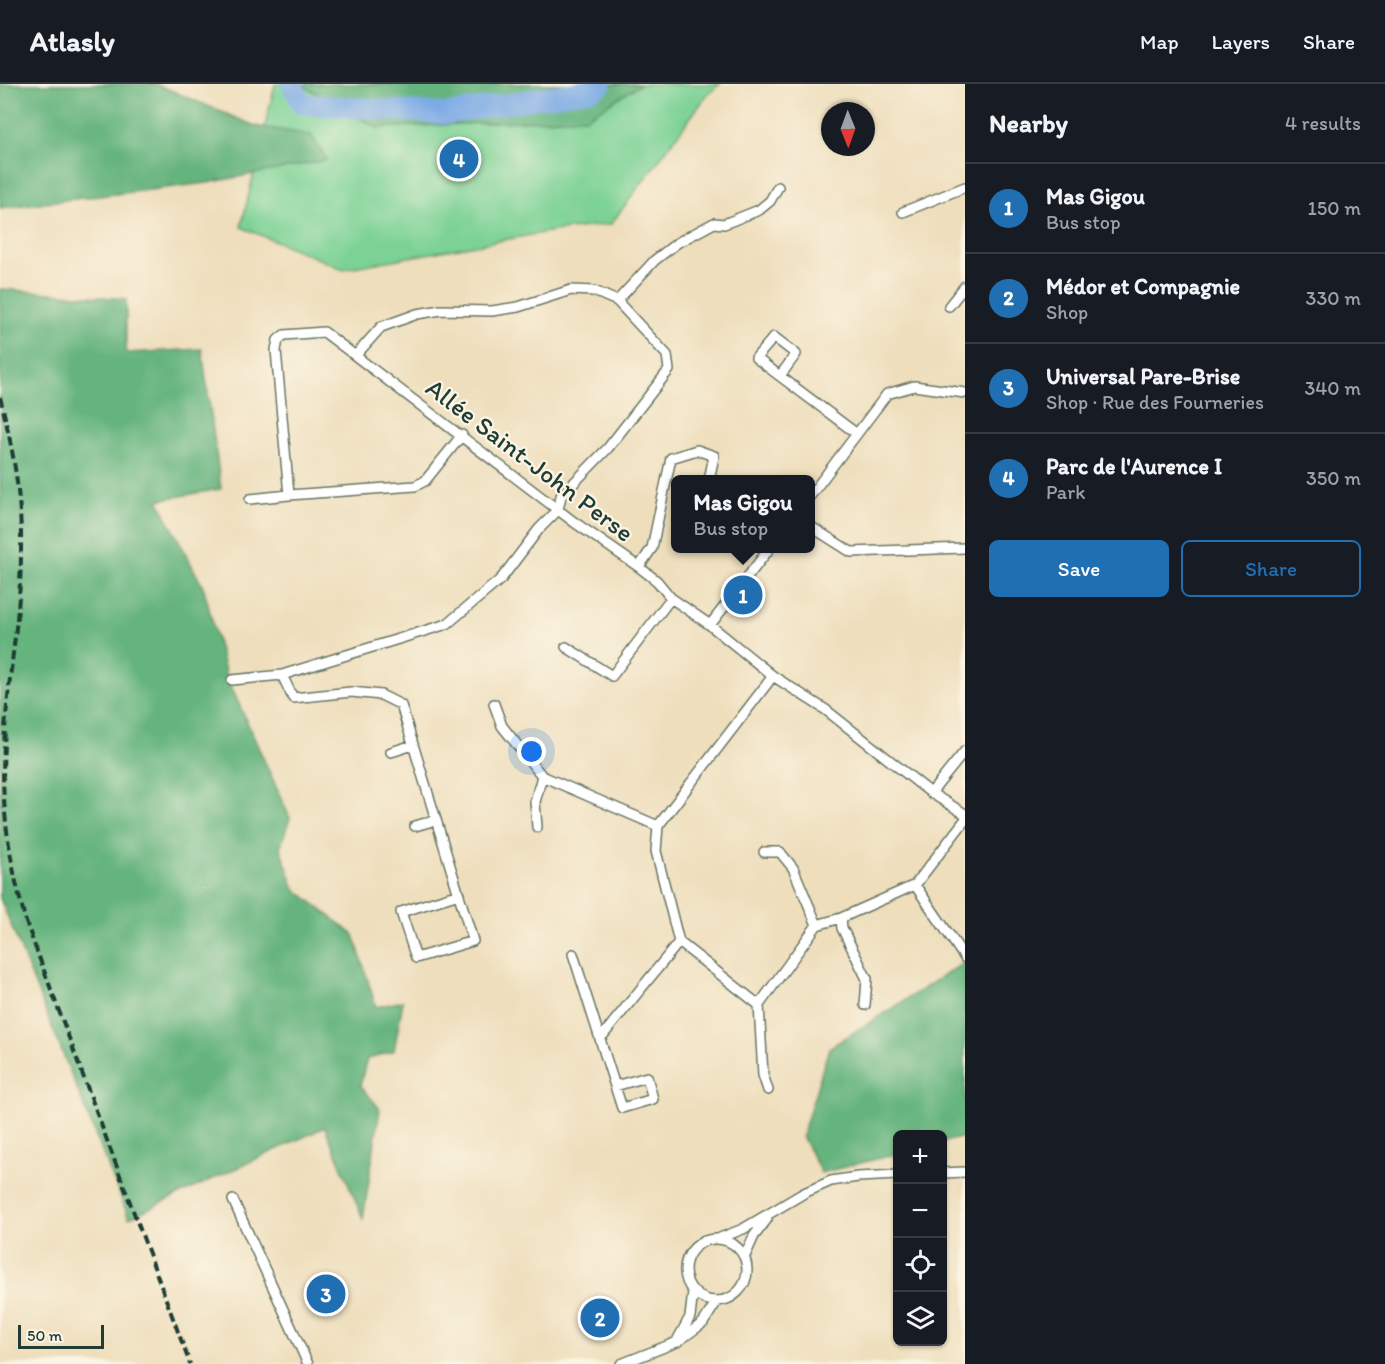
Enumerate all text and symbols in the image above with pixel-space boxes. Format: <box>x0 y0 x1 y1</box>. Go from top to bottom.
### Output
text: Atlasly <box>30 24 115 58</box>
text: Map <box>1140 29 1179 54</box>
text: Layers <box>1212 29 1270 54</box>
text: Share <box>1303 29 1355 54</box>
north arrow <box>821 102 875 156</box>
text: Nearby <box>989 107 1068 139</box>
text: 4 results <box>1285 111 1361 135</box>
pin: 4 <box>440 136 478 182</box>
text: Mas Gigou <box>1046 183 1145 210</box>
text: 1 <box>1004 196 1013 220</box>
text: 150 m <box>1308 196 1361 220</box>
text: Bus stop <box>1046 210 1121 234</box>
text: Médor et Compagnie <box>1046 273 1240 300</box>
text: 2 <box>1003 286 1014 310</box>
text: 330 m <box>1306 286 1361 310</box>
text: Shop <box>1046 300 1088 324</box>
text: Universal Pare-Brise <box>1046 363 1240 390</box>
street label: Allée Saint-John Perse <box>420 371 640 549</box>
text: 3 <box>1003 376 1014 400</box>
text: 340 m <box>1304 376 1361 400</box>
text: Shop · Rue des Fourneries <box>1046 390 1264 414</box>
text: Parc de l'Aurence I <box>1046 453 1222 480</box>
text: 4 <box>1002 466 1015 490</box>
text: 350 m <box>1306 466 1361 490</box>
popup <box>671 475 815 553</box>
text: Park <box>1046 480 1085 504</box>
text: Mas Gigou <box>694 489 792 516</box>
text: Bus stop <box>694 516 768 540</box>
button: Save <box>989 540 1169 597</box>
button: Share <box>1181 540 1361 597</box>
pin: 1 <box>724 572 762 618</box>
your location <box>517 737 546 766</box>
map controls <box>893 1130 947 1346</box>
button: + <box>893 1130 947 1184</box>
button: − <box>893 1184 947 1238</box>
button: locate <box>893 1238 947 1292</box>
pin: 3 <box>306 1272 346 1316</box>
button: layers <box>893 1292 947 1346</box>
pin: 2 <box>580 1296 620 1340</box>
scale bar <box>18 1322 104 1350</box>
text: 50 m <box>27 1326 62 1345</box>

